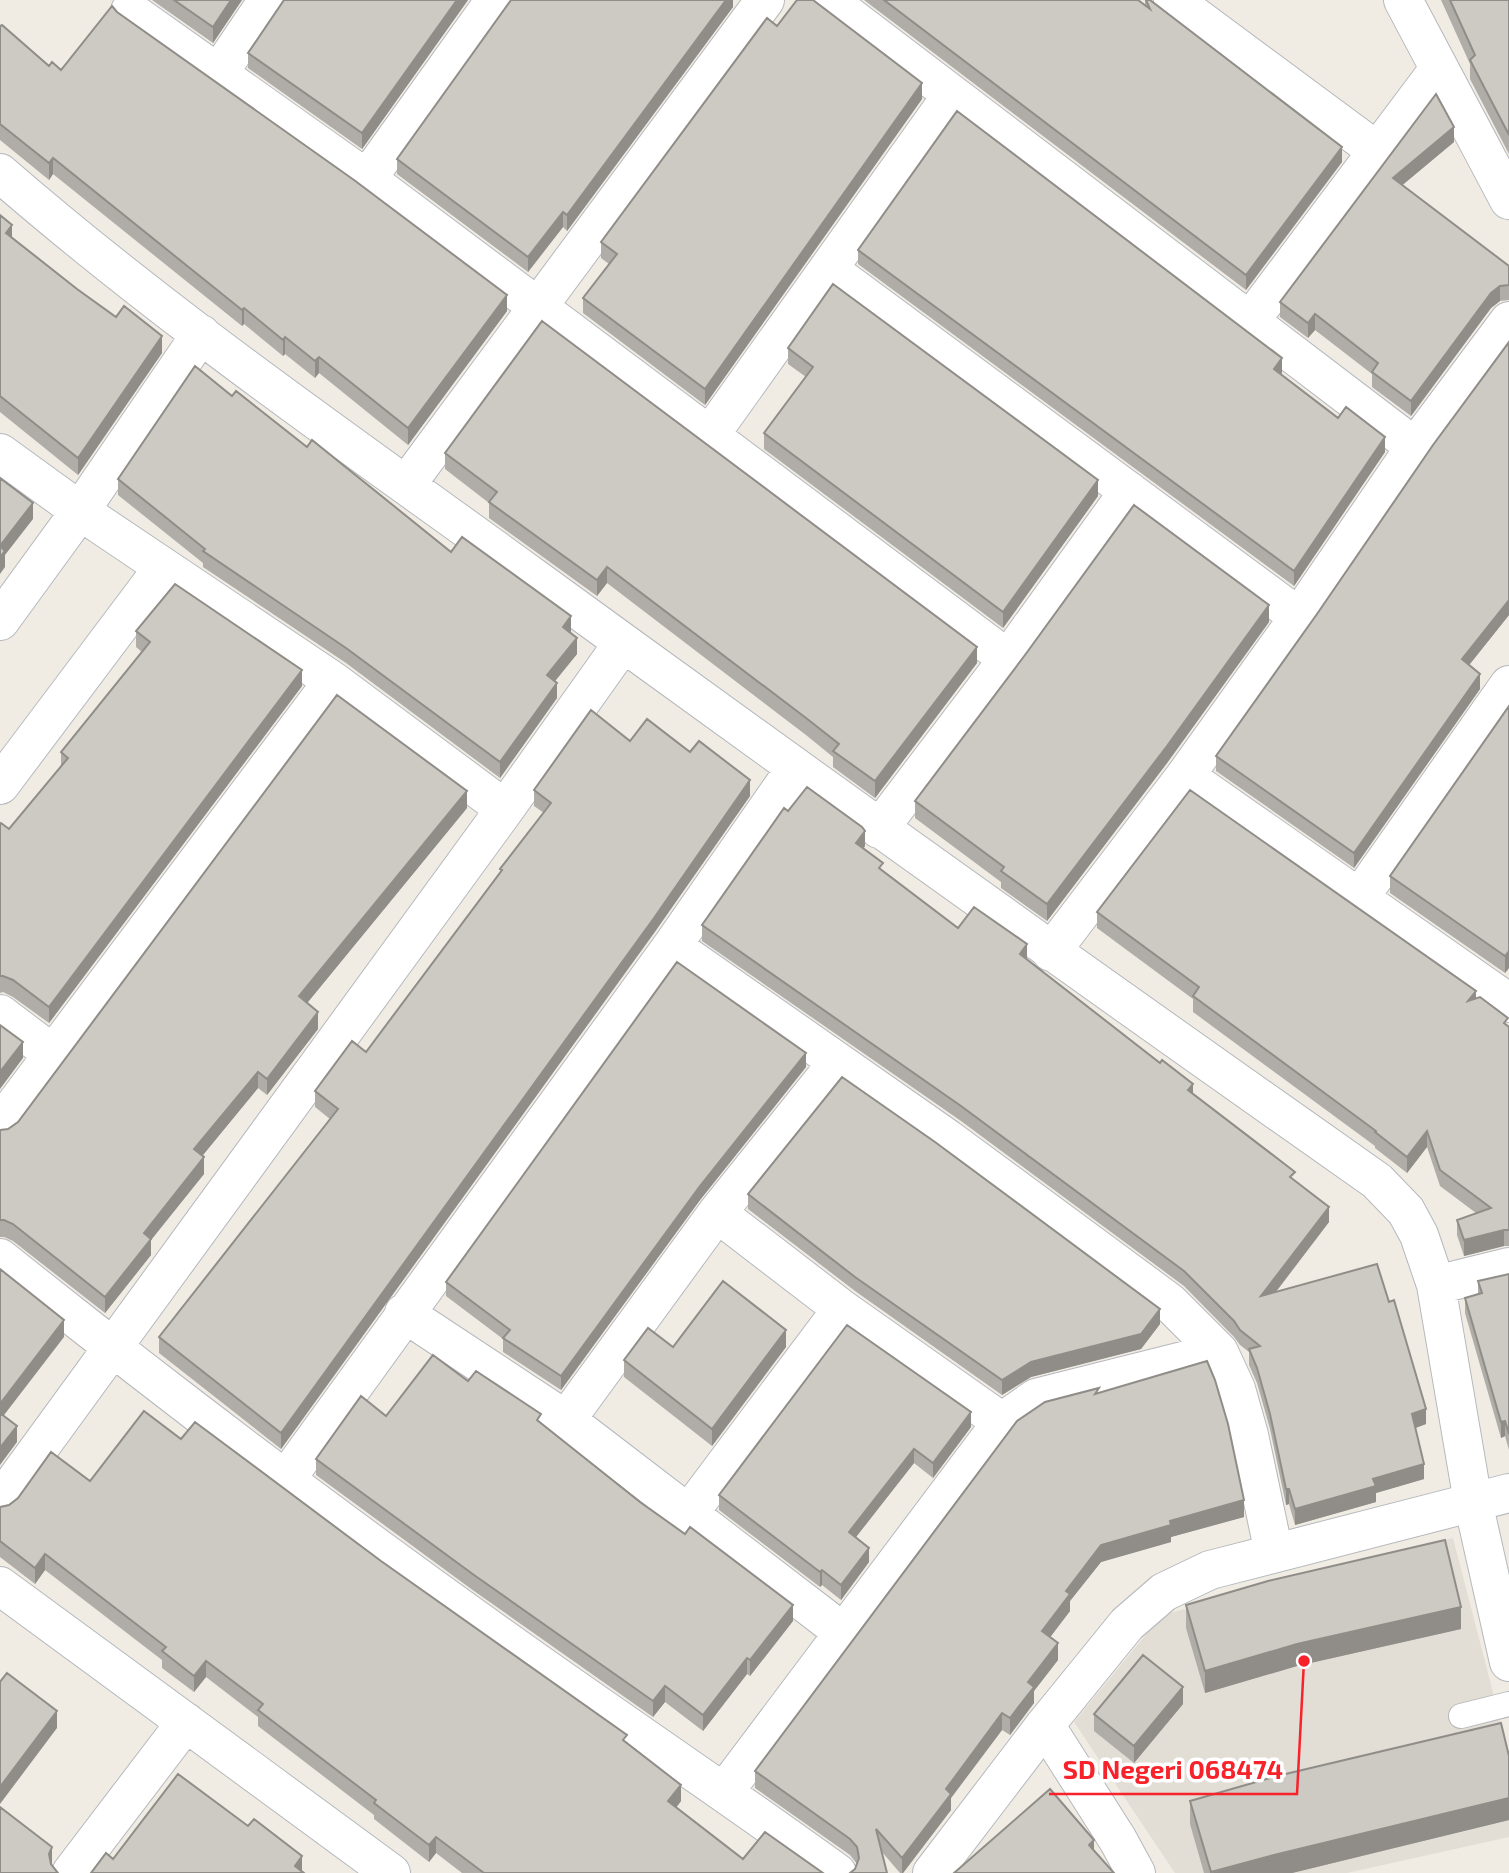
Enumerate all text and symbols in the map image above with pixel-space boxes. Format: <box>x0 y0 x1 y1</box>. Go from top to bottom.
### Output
callout: SD Negeri 068474 <box>1049 1747 1297 1794</box>
text: SD Negeri 068474 <box>1063 1753 1283 1784</box>

